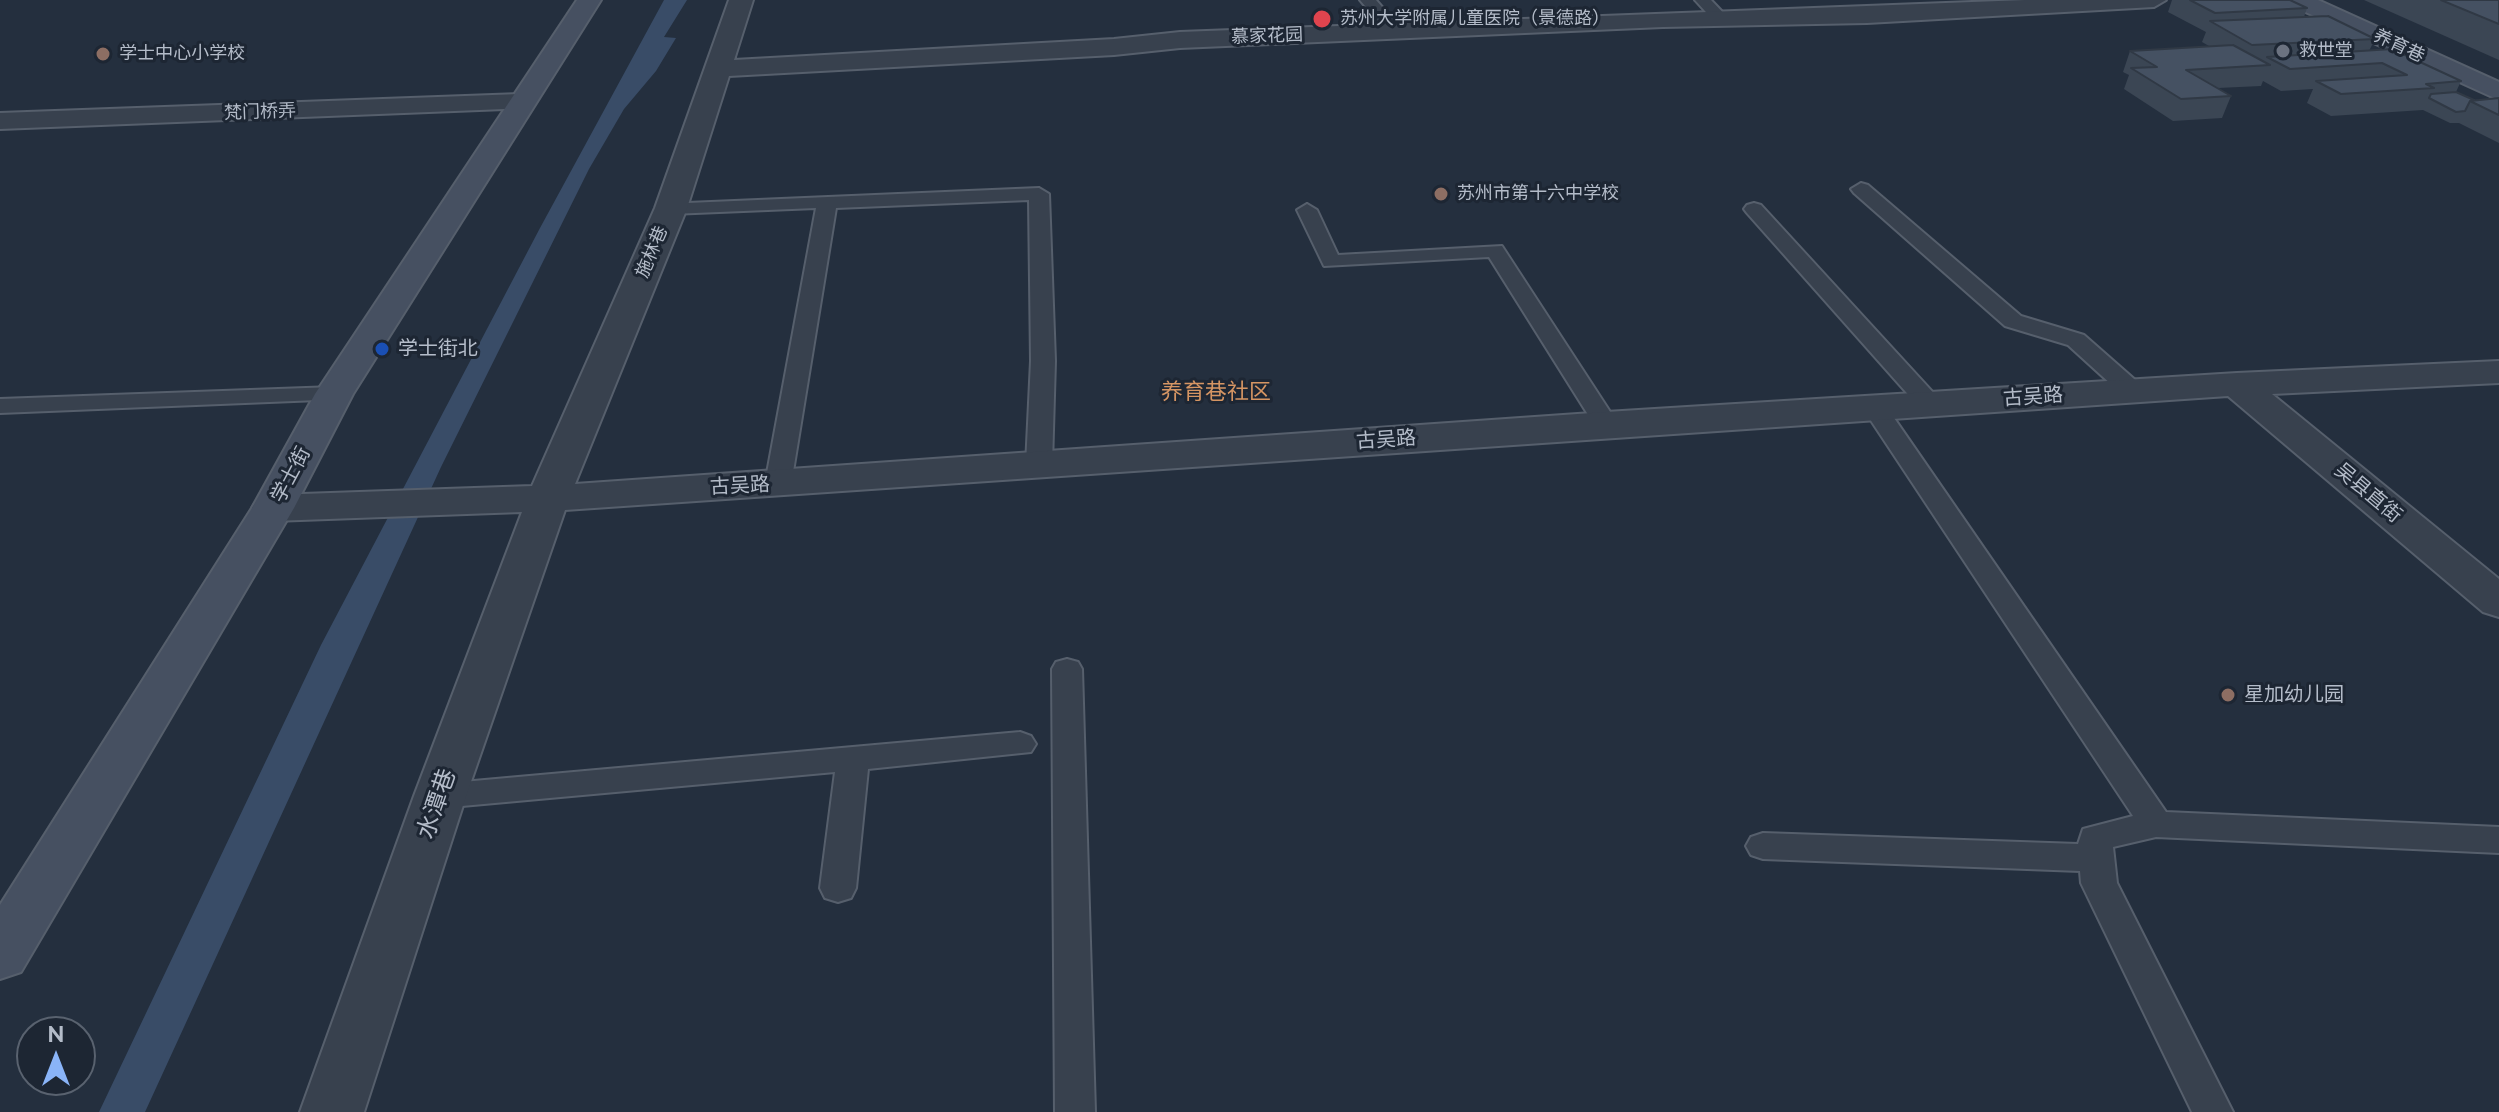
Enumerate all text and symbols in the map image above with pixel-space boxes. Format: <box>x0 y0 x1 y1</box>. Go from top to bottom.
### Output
marker: 苏州大学附属儿童医院（景德路） <box>1311 8 1333 30</box>
place label: 苏州大学附属儿童医院（景德路） <box>1340 8 1610 30</box>
street label: 慕家花园 <box>1231 24 1303 48</box>
street label: 养育巷 <box>2370 25 2428 67</box>
place label: 救世堂 <box>2299 40 2353 62</box>
marker: 救世堂 <box>2274 42 2292 60</box>
place label: 学士中心小学校 <box>119 43 245 65</box>
marker: 学士中心小学校 <box>94 45 112 63</box>
street label: 梵门桥弄 <box>224 100 296 124</box>
place label: 苏州市第十六中学校 <box>1457 183 1619 205</box>
marker: 苏州市第十六中学校 <box>1432 185 1450 203</box>
street label: 施林巷 <box>632 223 672 281</box>
place label: 学士街北 <box>398 337 478 361</box>
marker: 学士街北 <box>373 340 391 358</box>
district label: 养育巷社区 <box>1161 379 1271 405</box>
street label: 古吴路 <box>2002 383 2064 411</box>
street label: 古吴路 <box>1355 426 1417 454</box>
street label: 学士街 <box>266 443 316 507</box>
street label: 吴县直街 <box>2330 458 2406 528</box>
street label: 古吴路 <box>709 472 771 500</box>
place label: 星加幼儿园 <box>2244 683 2344 707</box>
marker: 星加幼儿园 <box>2219 686 2237 704</box>
street label: 水潭巷 <box>412 765 462 843</box>
north arrow <box>16 1016 96 1096</box>
text: N <box>48 1021 64 1047</box>

